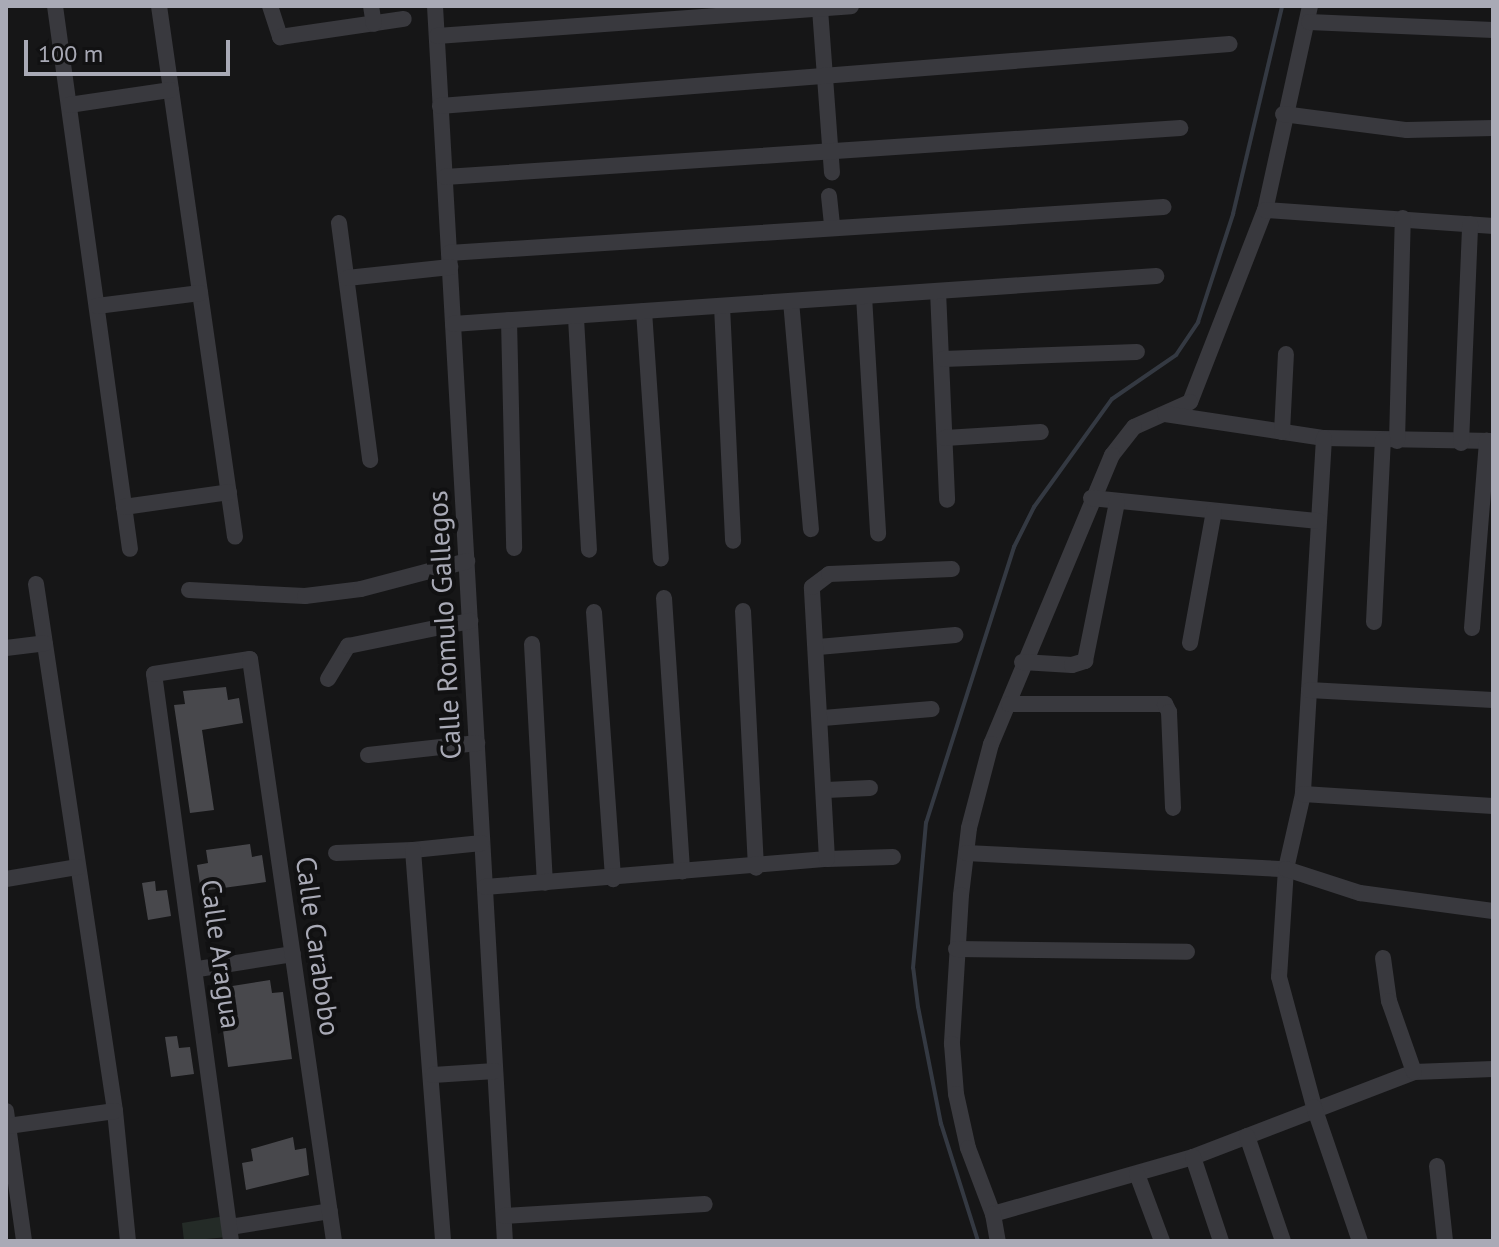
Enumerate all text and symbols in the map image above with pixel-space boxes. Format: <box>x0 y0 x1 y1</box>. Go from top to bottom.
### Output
scale bar <box>28 24 234 74</box>
text: 100 m <box>38 38 103 69</box>
street label: Calle Romulo Gallegos <box>420 490 468 760</box>
street label: Calle Carabobo <box>289 854 347 1038</box>
street label: Calle Aragua <box>194 877 248 1031</box>

